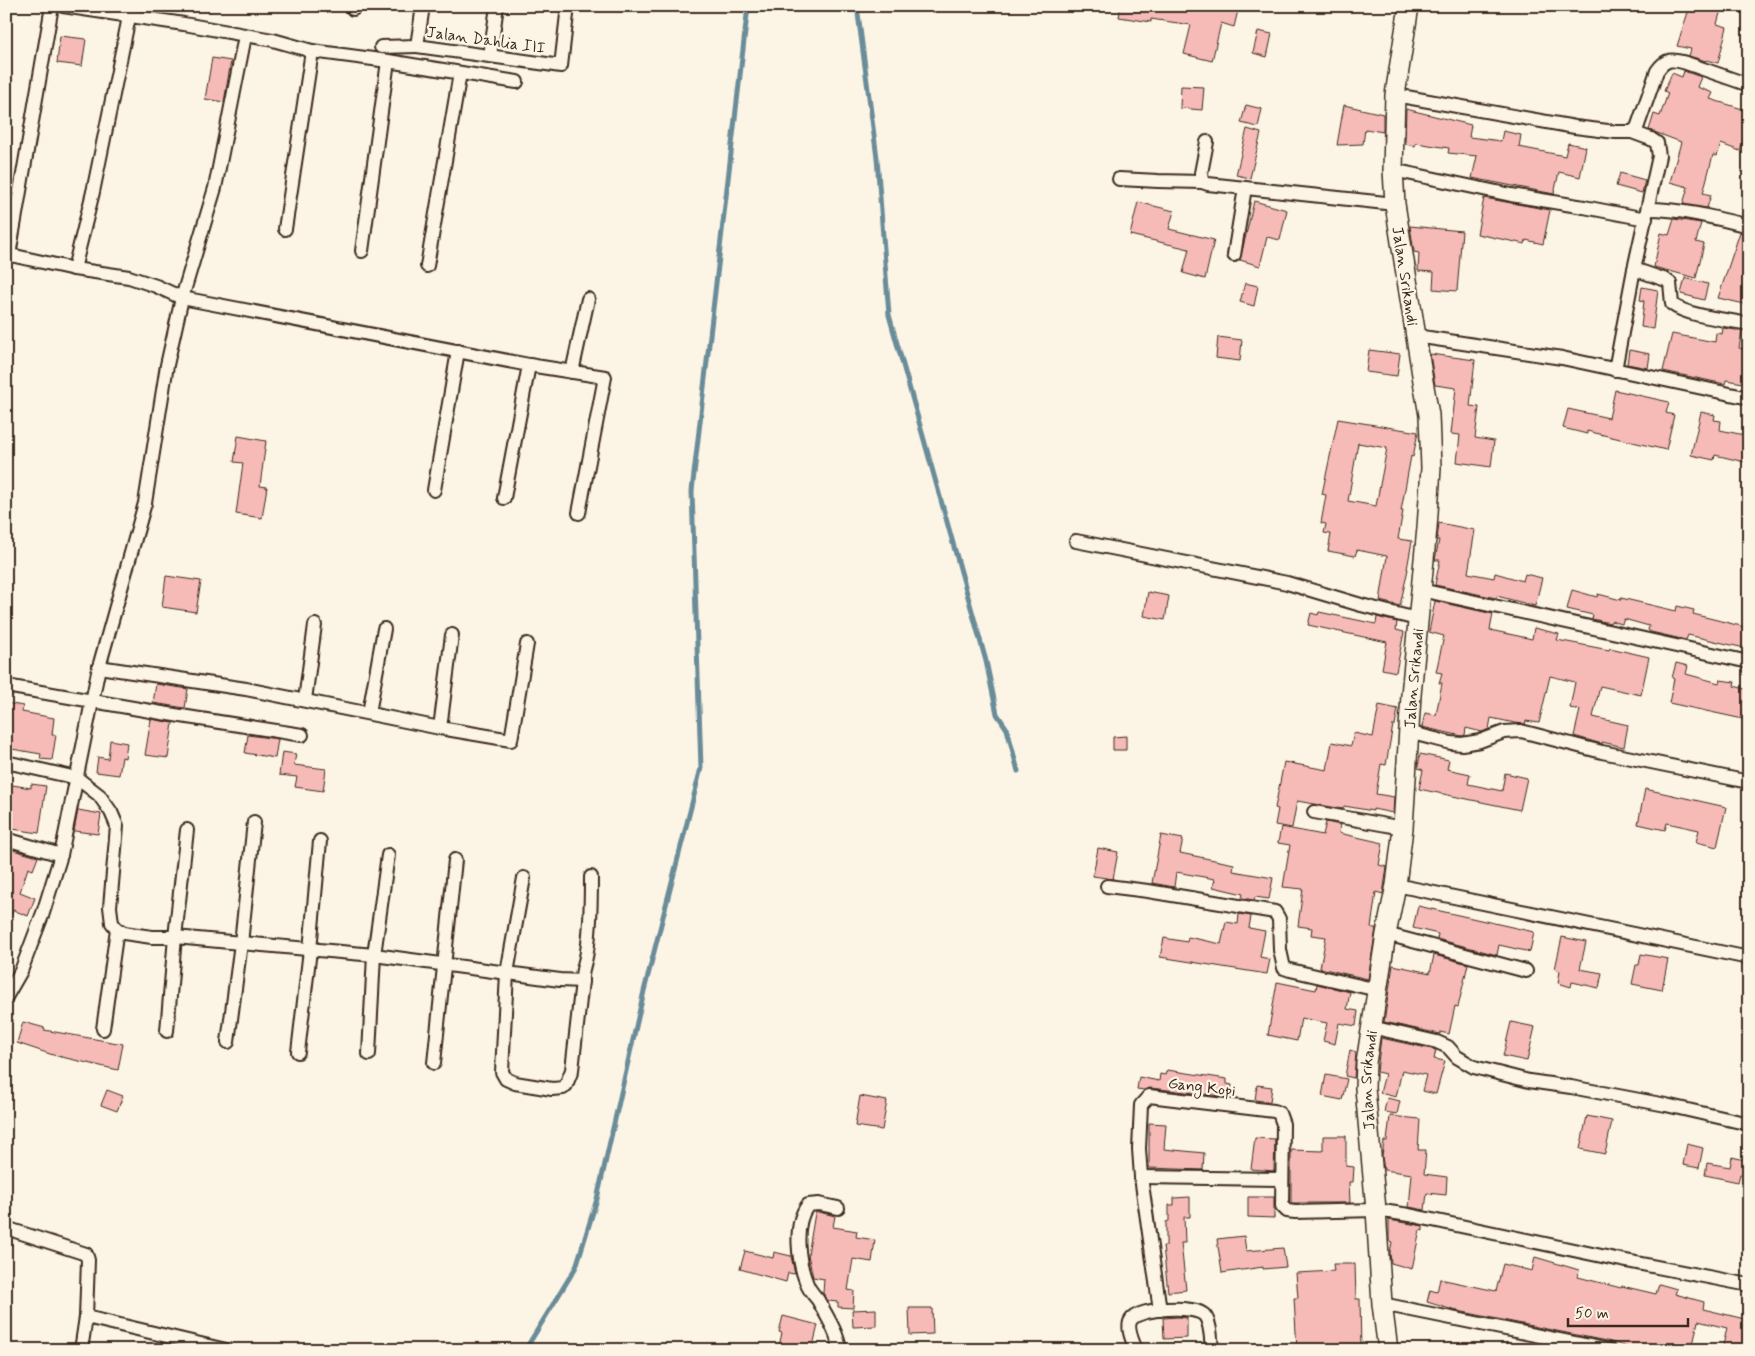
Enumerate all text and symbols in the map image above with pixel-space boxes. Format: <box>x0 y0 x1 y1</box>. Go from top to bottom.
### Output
street label: Jalan Dahlia III <box>425 22 546 59</box>
street label: Jalan Srikandi <box>1386 225 1423 328</box>
street label: Jalan Srikandi <box>1400 627 1429 729</box>
street label: Jalan Srikandi <box>1356 1028 1383 1131</box>
street label: Gang Kopi <box>1167 1073 1237 1103</box>
scale bar <box>1568 1296 1688 1328</box>
text: 50 m <box>1575 1304 1609 1324</box>

